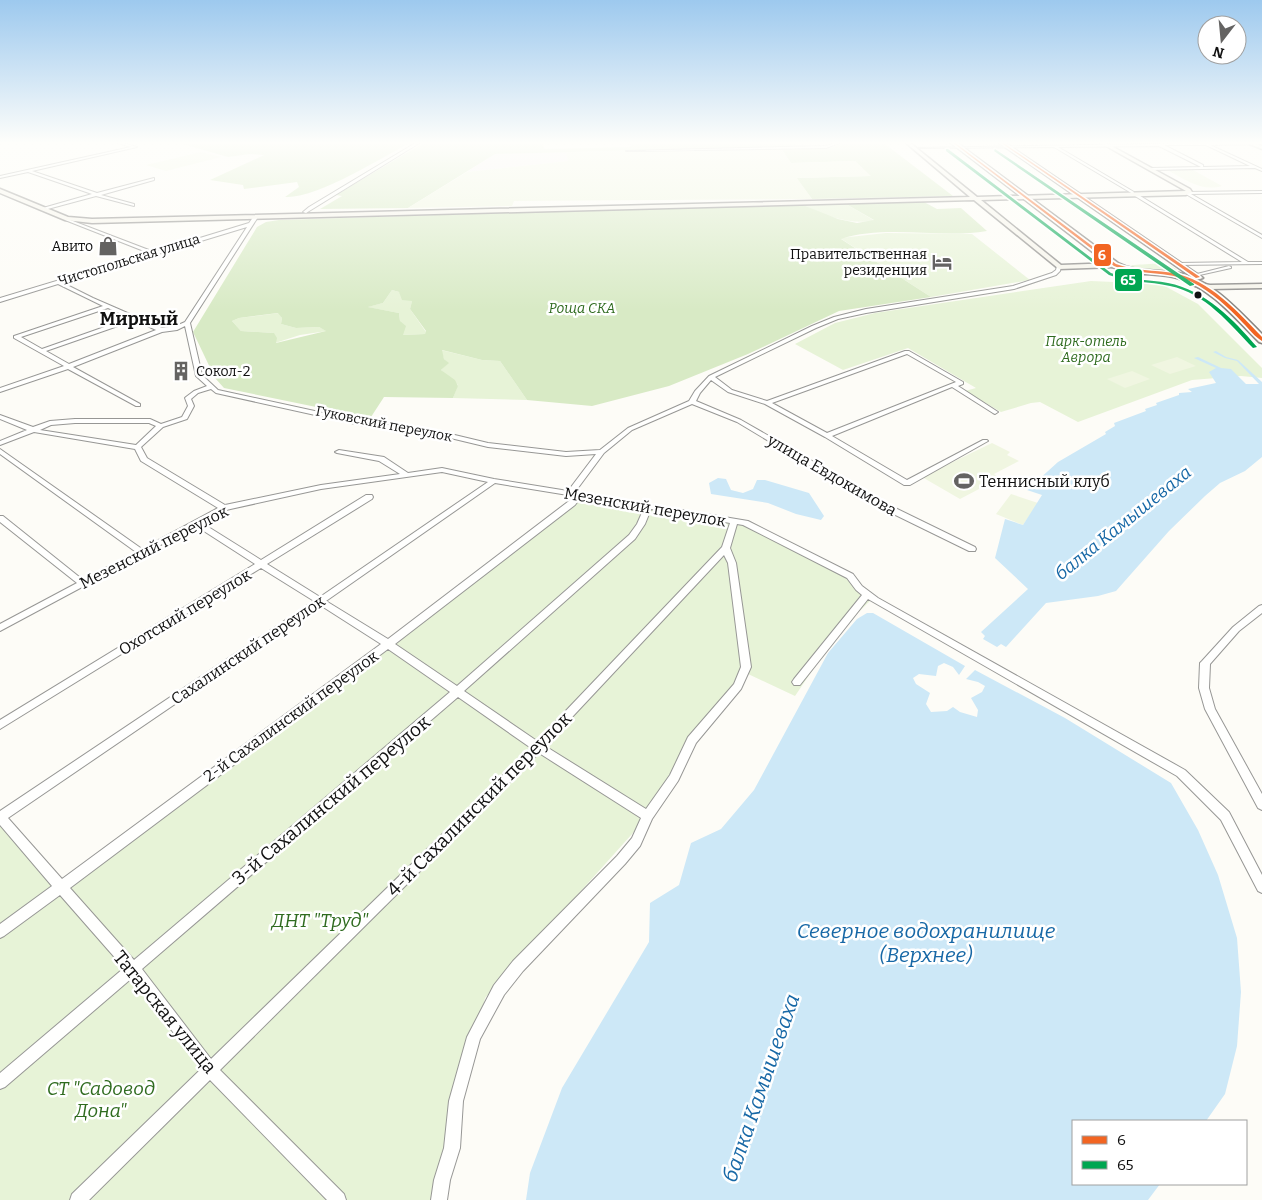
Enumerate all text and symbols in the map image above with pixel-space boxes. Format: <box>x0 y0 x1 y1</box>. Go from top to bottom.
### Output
north arrow <box>1197 15 1247 65</box>
text: N <box>1211 42 1226 62</box>
street label: Чистопольская улица <box>56 230 202 290</box>
shop icon: Авито <box>97 235 119 257</box>
place label: Авито <box>51 238 93 255</box>
line badge: 6 <box>1093 243 1112 267</box>
place label: Правительственная резиденция <box>790 246 927 279</box>
text: 6 <box>1098 247 1106 264</box>
hotel icon: Правительственная резиденция <box>931 251 953 273</box>
line badge: 65 <box>1114 268 1143 292</box>
text: 65 <box>1120 272 1136 289</box>
unlabelled marker <box>1193 290 1203 300</box>
park label: Роща СКА <box>549 300 615 317</box>
district label: Мирный <box>100 308 178 330</box>
park label: Парк-отель Аврора <box>1045 333 1127 366</box>
building icon: Сокол-2 <box>170 360 192 382</box>
place label: Сокол-2 <box>196 363 250 380</box>
street label: Гуковский переулок <box>314 402 455 446</box>
street label: улица Евдокимова <box>763 430 900 520</box>
water label: балка Камышеваха <box>1050 461 1196 585</box>
sports icon: Теннисный клуб <box>953 470 975 492</box>
place label: Теннисный клуб <box>979 472 1110 491</box>
street label: Мезенский переулок <box>562 483 728 531</box>
street label: Мезенский переулок <box>77 501 232 593</box>
street label: Охотский переулок <box>115 565 255 659</box>
street label: Сахалинский переулок <box>167 591 329 709</box>
street label: 2-й Сахалинский переулок <box>200 646 383 786</box>
street label: 4-й Сахалинский переулок <box>382 706 577 901</box>
street label: 3-й Сахалинский переулок <box>227 710 435 890</box>
park label: ДНТ "Труд" <box>270 909 369 932</box>
water label: Северное водохранилище (Верхнее) <box>797 918 1056 968</box>
street label: Татарская улица <box>108 946 222 1079</box>
water label: балка Камышеваха <box>717 990 805 1186</box>
park label: СТ "Садовод Дона" <box>47 1077 155 1122</box>
legend <box>1072 1120 1247 1185</box>
text: 6 <box>1117 1131 1126 1149</box>
text: 65 <box>1117 1156 1134 1174</box>

